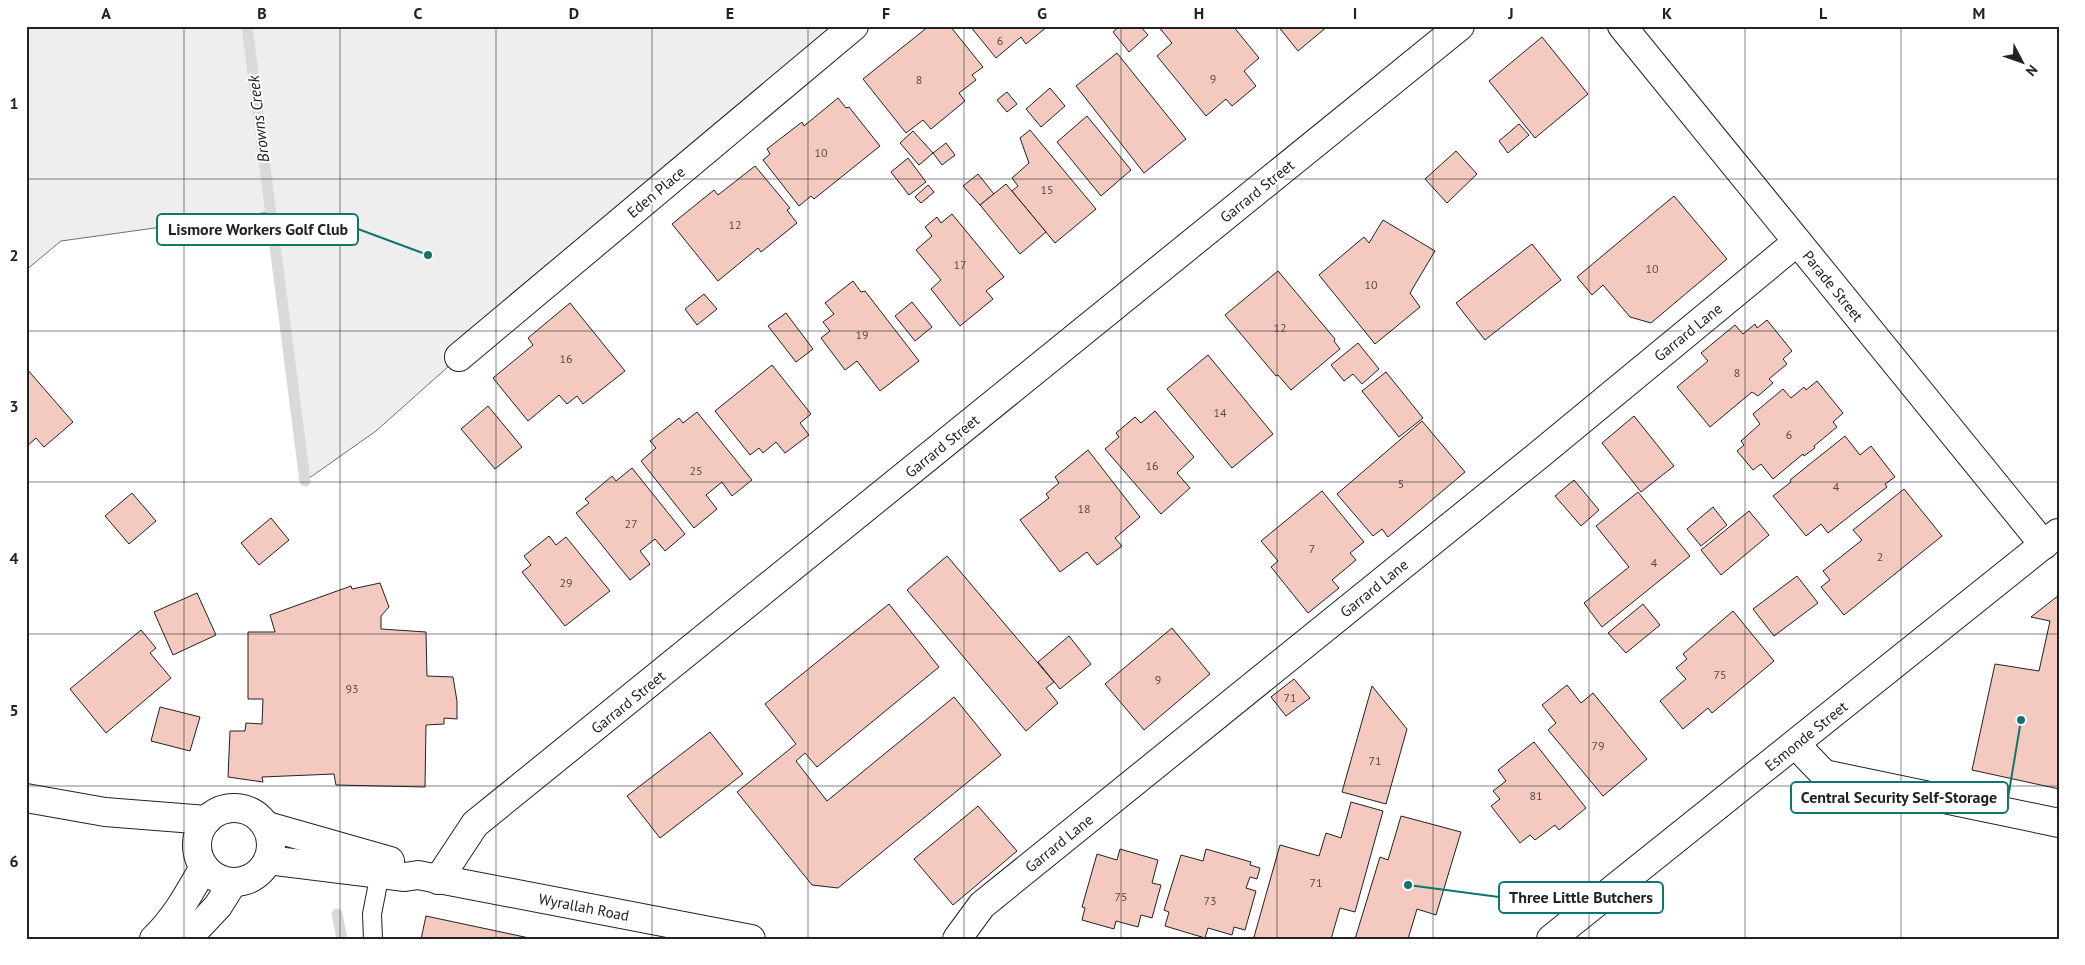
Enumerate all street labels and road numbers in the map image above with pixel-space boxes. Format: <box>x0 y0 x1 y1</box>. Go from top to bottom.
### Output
street label: Garrard Street <box>1216 155 1298 227</box>
street label: Eden Place <box>623 162 689 222</box>
street label: Parade Street <box>1799 247 1867 325</box>
street label: Garrard Lane <box>1650 299 1726 365</box>
street label: Garrard Street <box>901 410 983 482</box>
street label: Garrard Lane <box>1336 555 1412 621</box>
street label: Garrard Street <box>587 666 669 738</box>
street label: Esmonde Street <box>1761 697 1851 775</box>
street label: Garrard Lane <box>1021 810 1097 876</box>
street label: Wyrallah Road <box>537 889 631 925</box>

